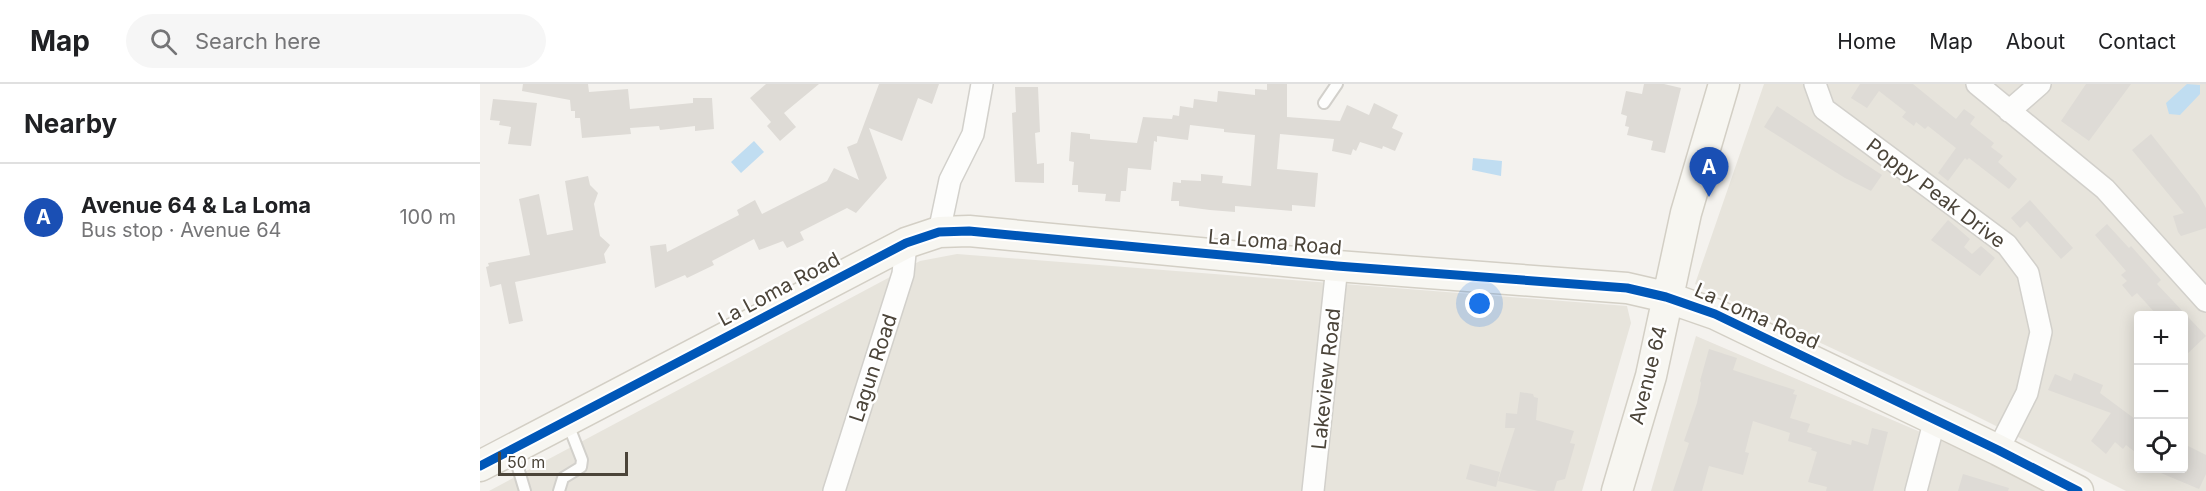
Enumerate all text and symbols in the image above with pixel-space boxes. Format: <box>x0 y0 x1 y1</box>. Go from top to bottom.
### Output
search box <box>126 14 546 68</box>
text: Map <box>30 24 90 58</box>
icon: search <box>147 25 180 58</box>
text: Search here <box>195 28 321 54</box>
text: Home <box>1837 29 1896 54</box>
text: Map <box>1929 29 1973 54</box>
text: About <box>2006 29 2065 54</box>
text: Contact <box>2098 29 2176 54</box>
text: Nearby <box>24 108 117 139</box>
street label: Poppy Peak Drive <box>1862 133 2010 253</box>
pin: A <box>1690 147 1728 197</box>
text: Avenue 64 & La Loma <box>81 192 311 218</box>
text: A <box>36 205 51 229</box>
text: 100 m <box>399 205 456 229</box>
text: Bus stop · Avenue 64 <box>81 218 281 242</box>
street label: La Loma Road <box>1207 224 1343 260</box>
street label: La Loma Road <box>714 247 844 331</box>
street label: La Loma Road <box>1691 278 1823 354</box>
your location <box>1465 289 1494 318</box>
street label: Lakeview Road <box>1307 307 1345 451</box>
street label: Lagun Road <box>844 311 902 425</box>
map controls <box>2134 311 2188 473</box>
button: + <box>2134 311 2188 365</box>
street label: Avenue 64 <box>1624 323 1672 427</box>
button: − <box>2134 365 2188 419</box>
button: locate <box>2134 419 2188 473</box>
scale bar <box>498 449 628 476</box>
text: 50 m <box>507 452 545 472</box>

